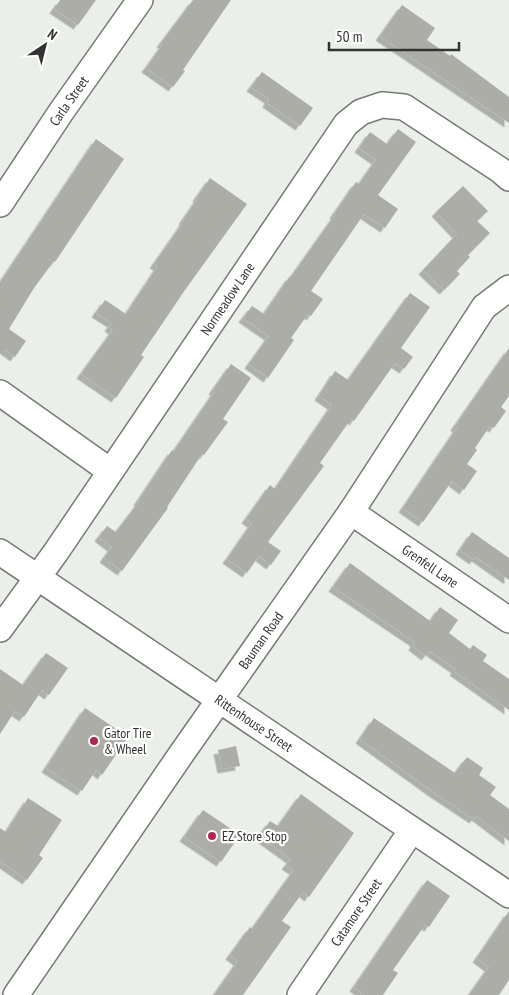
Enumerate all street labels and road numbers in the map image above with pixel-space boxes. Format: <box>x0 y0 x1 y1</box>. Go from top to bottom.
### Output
street label: Carla Street <box>45 72 93 129</box>
street label: Normeadow Lane <box>196 259 259 339</box>
street label: Grenfell Lane <box>398 540 462 592</box>
street label: Bauman Road <box>235 608 287 673</box>
street label: Rittenhouse Street <box>211 690 296 756</box>
street label: Catamore Street <box>327 875 386 950</box>

